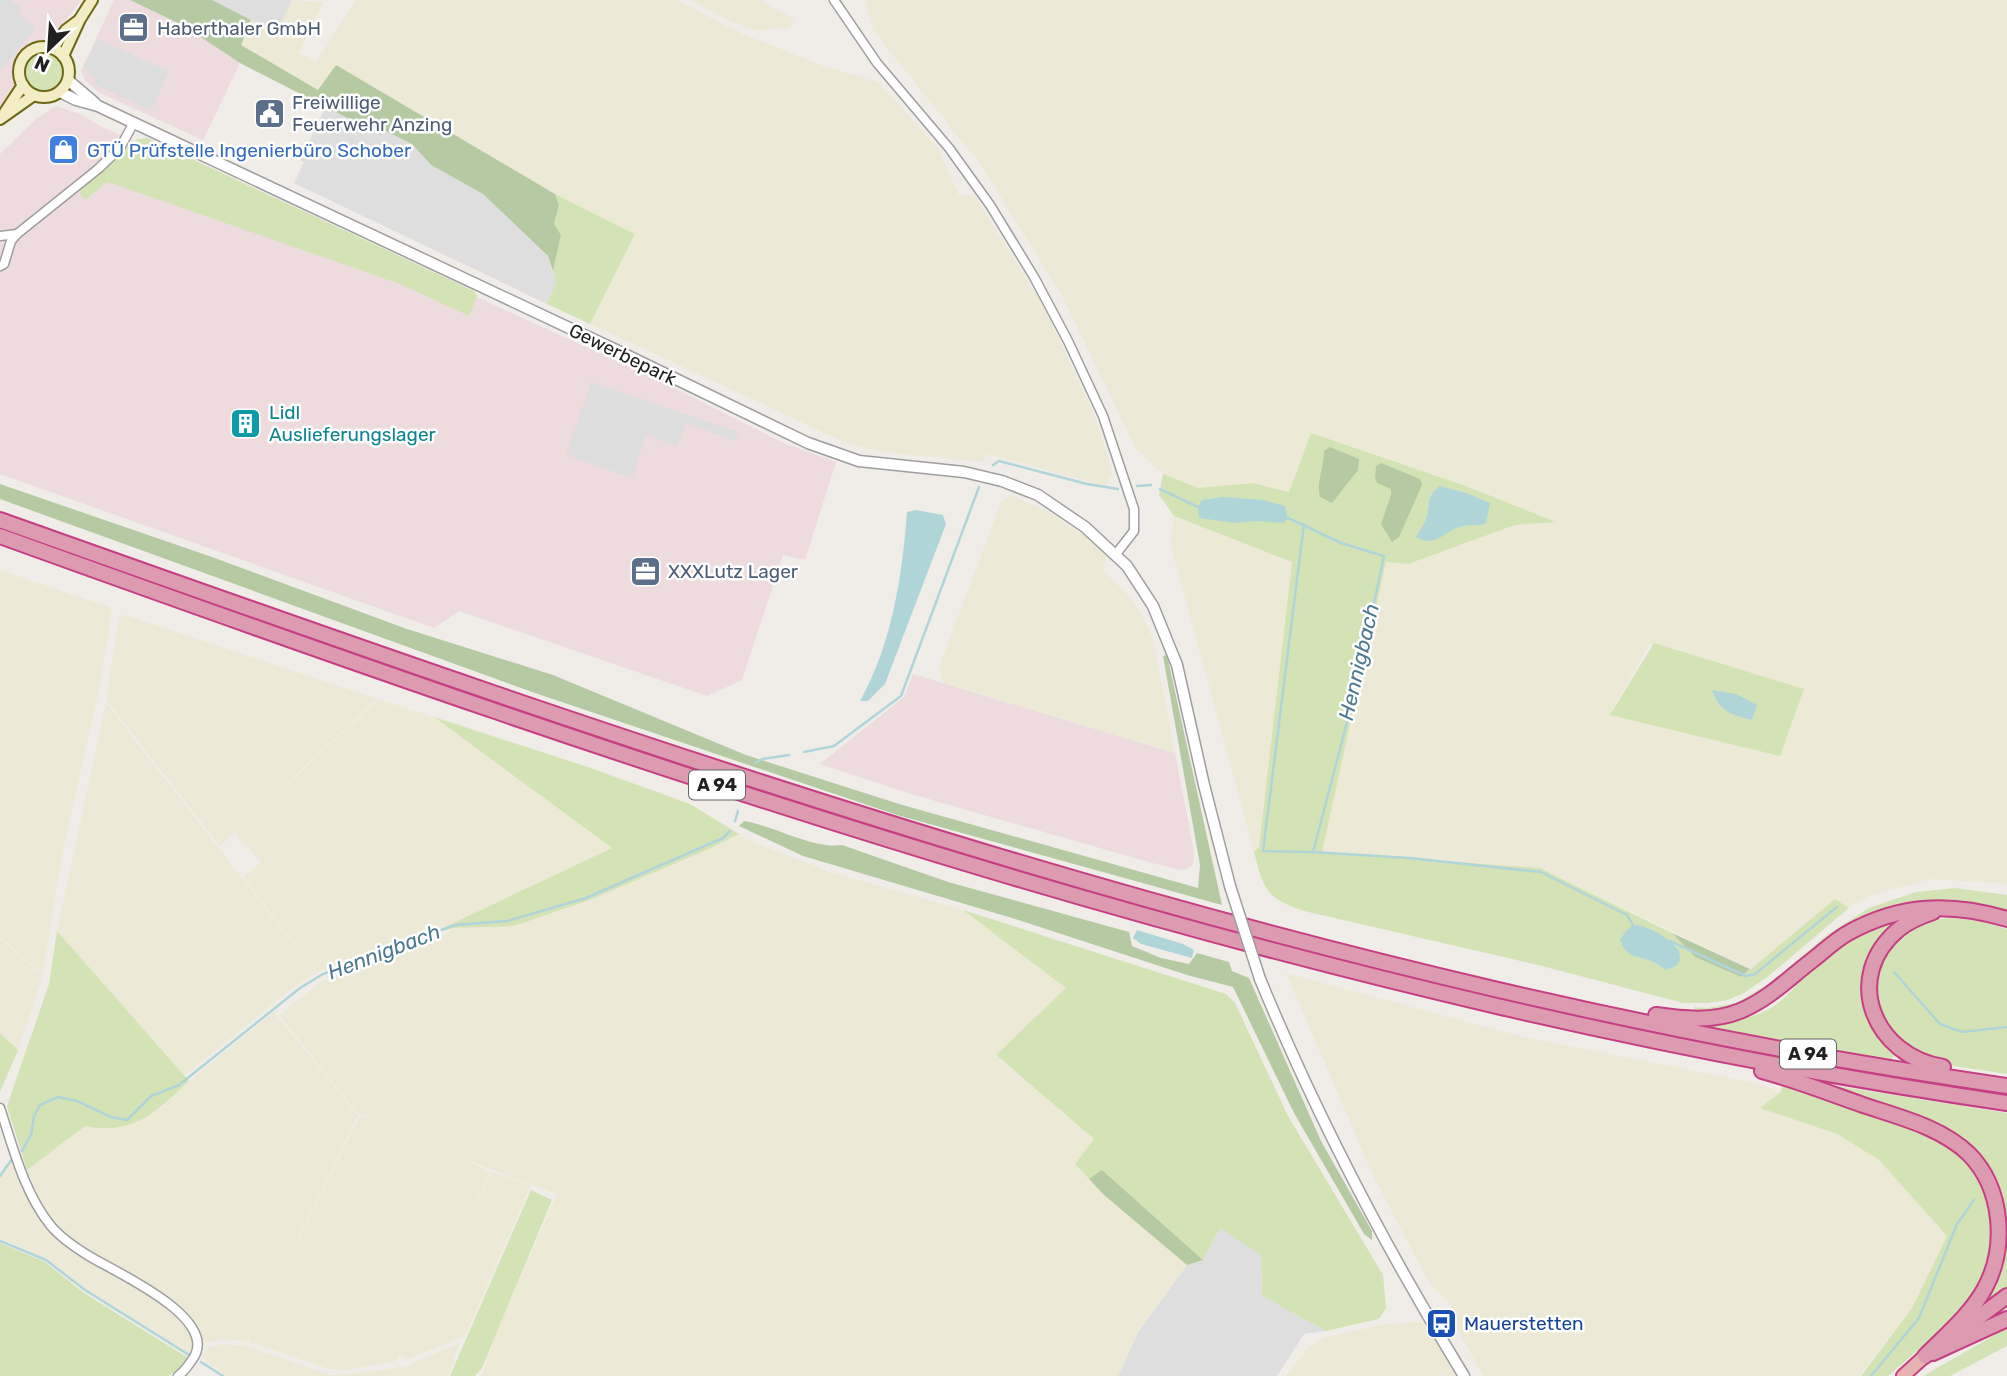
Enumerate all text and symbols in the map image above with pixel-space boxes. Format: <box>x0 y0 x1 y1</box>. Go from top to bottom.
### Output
office icon: Haberthaler GmbH <box>117 11 151 45</box>
north arrow <box>14 14 84 84</box>
place label: Haberthaler GmbH <box>157 17 321 40</box>
text: N <box>31 51 53 77</box>
place label: Freiwillige Feuerwehr Anzing <box>292 91 452 136</box>
public building icon: Freiwillige Feuerwehr Anzing <box>252 96 286 130</box>
shop icon: GTÜ Prüfstelle Ingenierbüro Schober <box>47 133 81 167</box>
place label: GTÜ Prüfstelle Ingenierbüro Schober <box>87 139 412 162</box>
street label: Gewerbepark <box>565 318 681 391</box>
place label: Lidl Auslieferungslager <box>269 401 437 446</box>
building icon: Lidl Auslieferungslager <box>229 406 263 440</box>
office icon: XXXLutz Lager <box>628 554 662 588</box>
place label: XXXLutz Lager <box>668 560 799 583</box>
water label: Hennigbach <box>1333 601 1384 723</box>
road number: A 94 <box>689 770 745 800</box>
water label: Hennigbach <box>324 919 444 985</box>
road number: A 94 <box>1780 1040 1836 1069</box>
bus stop icon: Mauerstetten <box>1424 1306 1458 1340</box>
place label: Mauerstetten <box>1464 1312 1584 1335</box>

